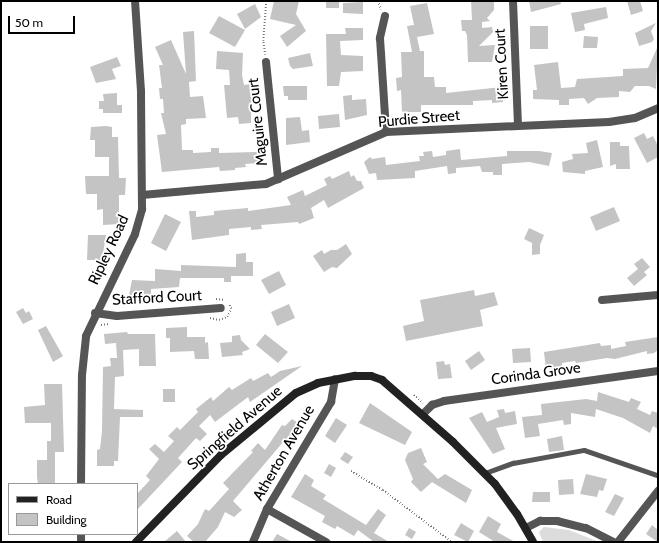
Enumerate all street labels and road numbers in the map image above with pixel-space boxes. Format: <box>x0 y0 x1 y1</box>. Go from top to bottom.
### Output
street label: Kiren Court <box>491 28 513 100</box>
street label: Maguire Court <box>244 77 272 167</box>
street label: Purdie Street <box>377 106 461 132</box>
street label: Ripley Road <box>85 212 133 288</box>
street label: Stafford Court <box>112 287 202 309</box>
street label: Corinda Grove <box>490 359 582 389</box>
street label: Springfield Avenue <box>184 382 286 474</box>
street label: Atherton Avenue <box>249 402 319 504</box>

